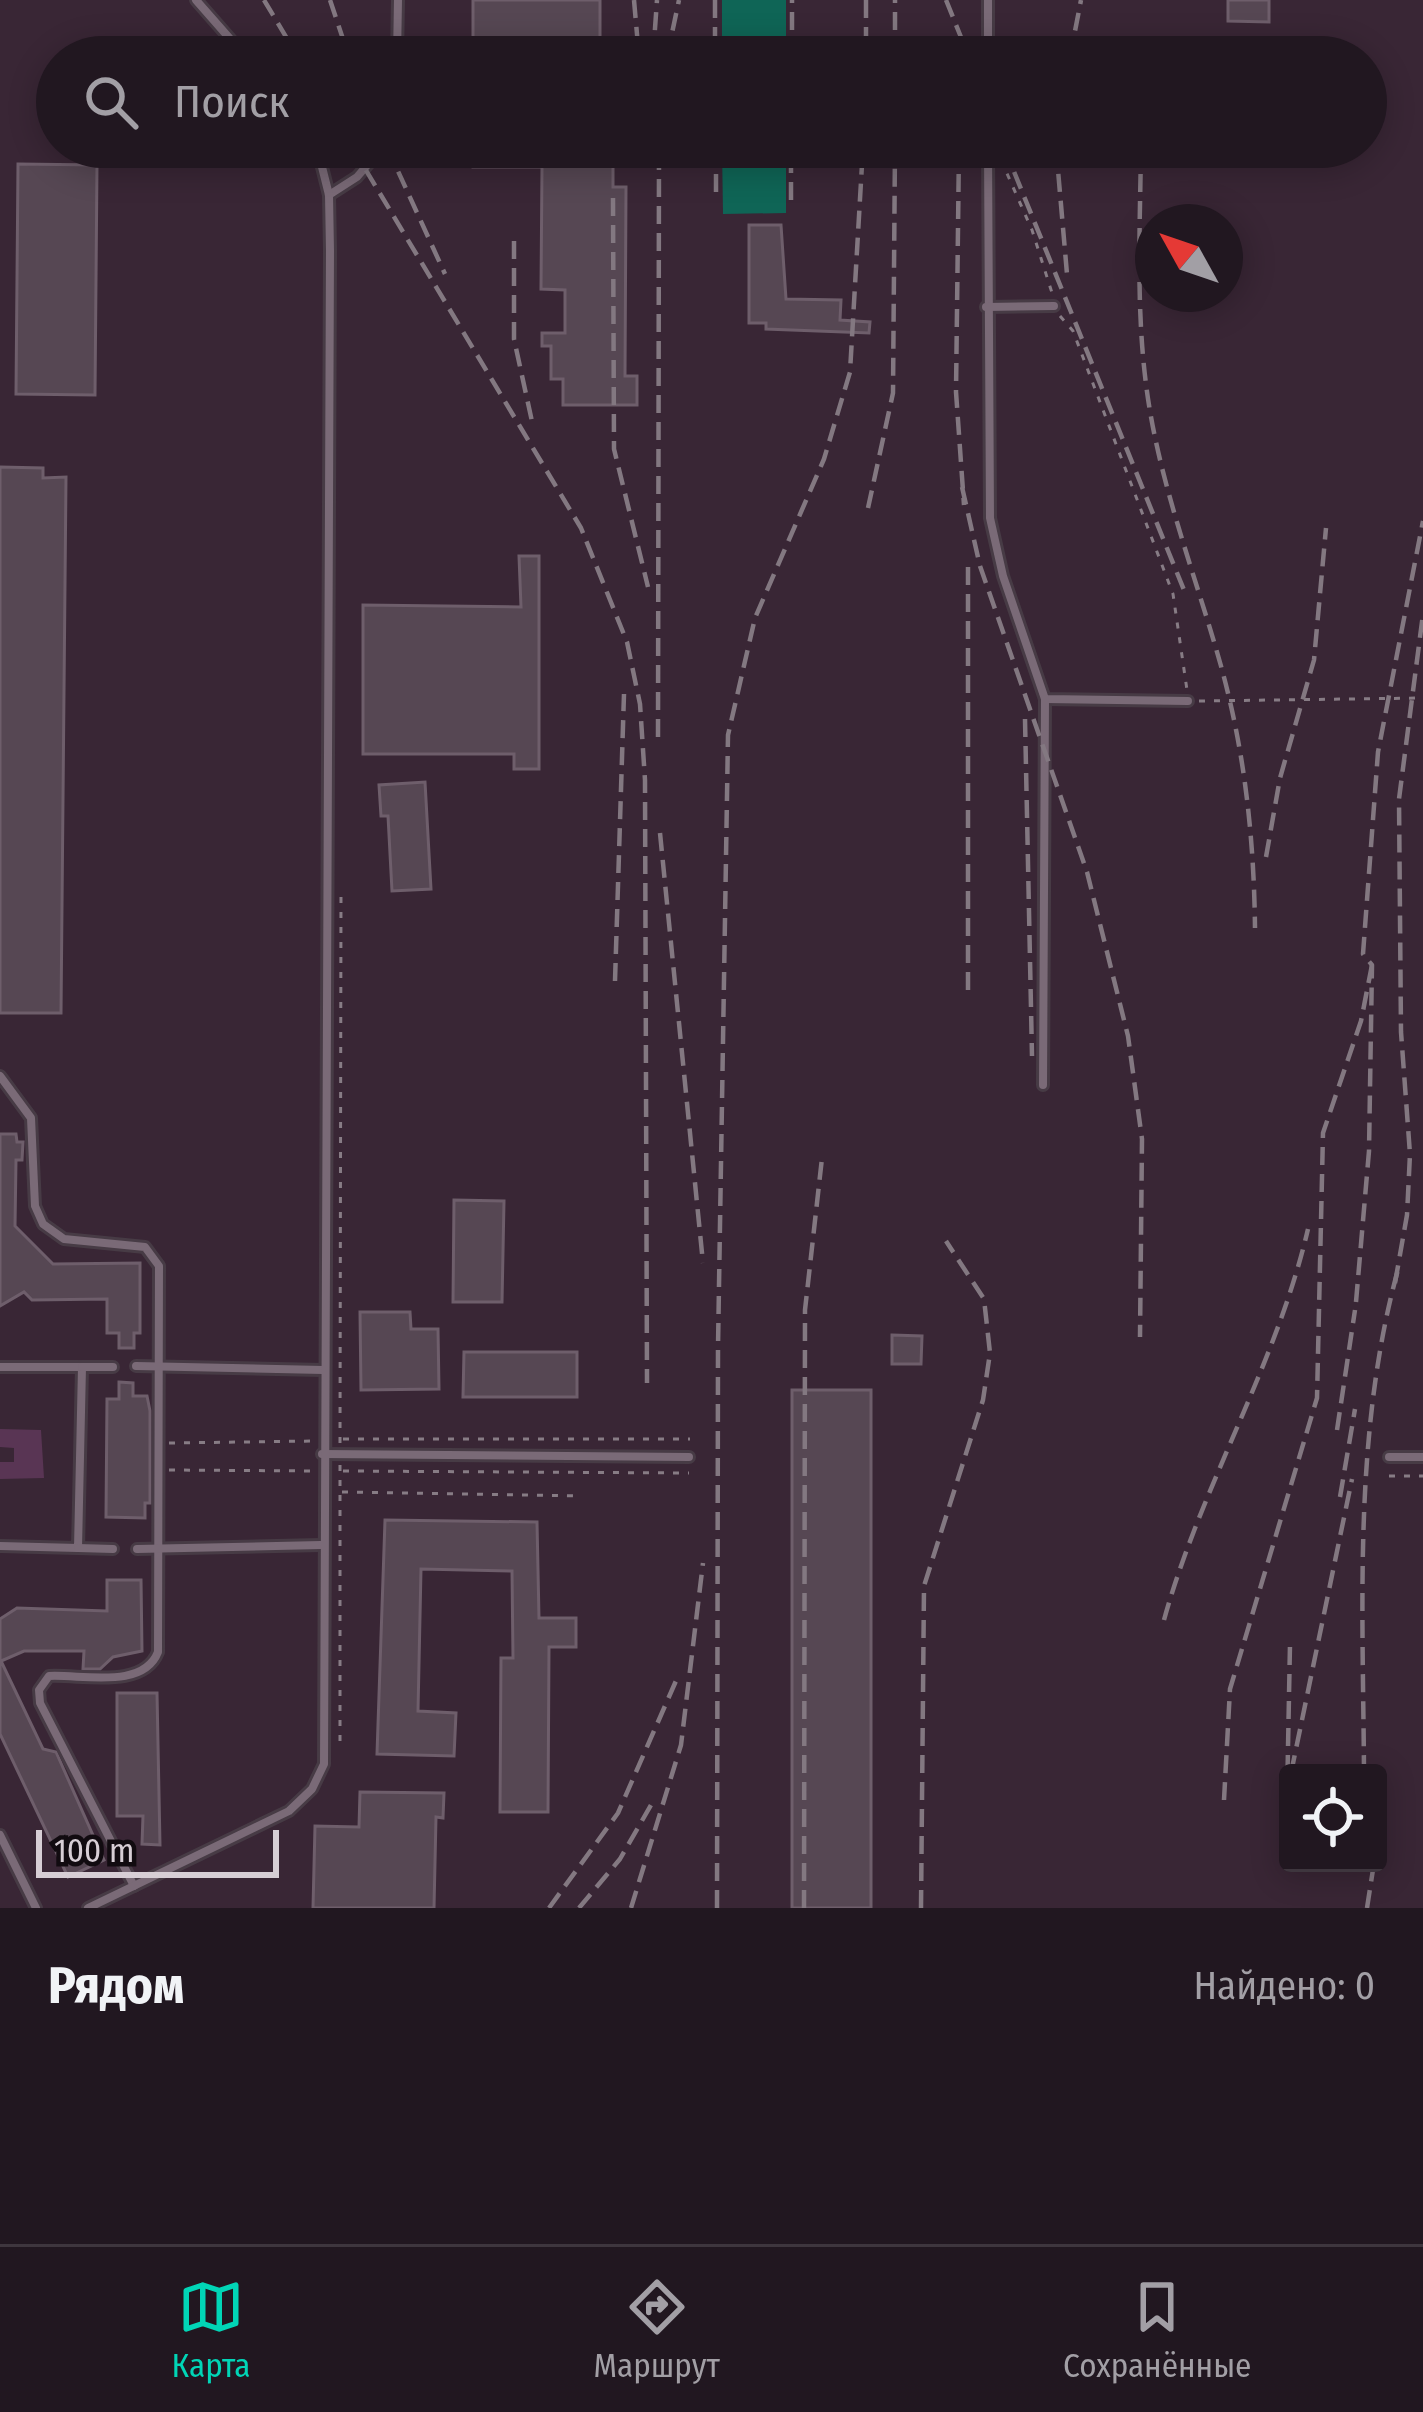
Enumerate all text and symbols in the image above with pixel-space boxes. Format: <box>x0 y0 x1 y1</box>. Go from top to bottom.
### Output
search box <box>36 36 1387 168</box>
icon: search <box>78 69 144 135</box>
text: Поиск <box>174 75 289 129</box>
north arrow <box>1135 204 1243 312</box>
map controls <box>1279 1764 1387 1872</box>
button: locate <box>1279 1764 1387 1872</box>
scale bar <box>36 1824 279 1877</box>
text: 100 m <box>54 1831 134 1871</box>
text: Рядом <box>48 1955 184 2017</box>
text: Найдено: 0 <box>1193 1963 1375 2009</box>
tab: Карта <box>172 2274 250 2386</box>
tab: Маршрут <box>594 2274 720 2386</box>
tab: Сохранённые <box>1063 2274 1251 2386</box>

